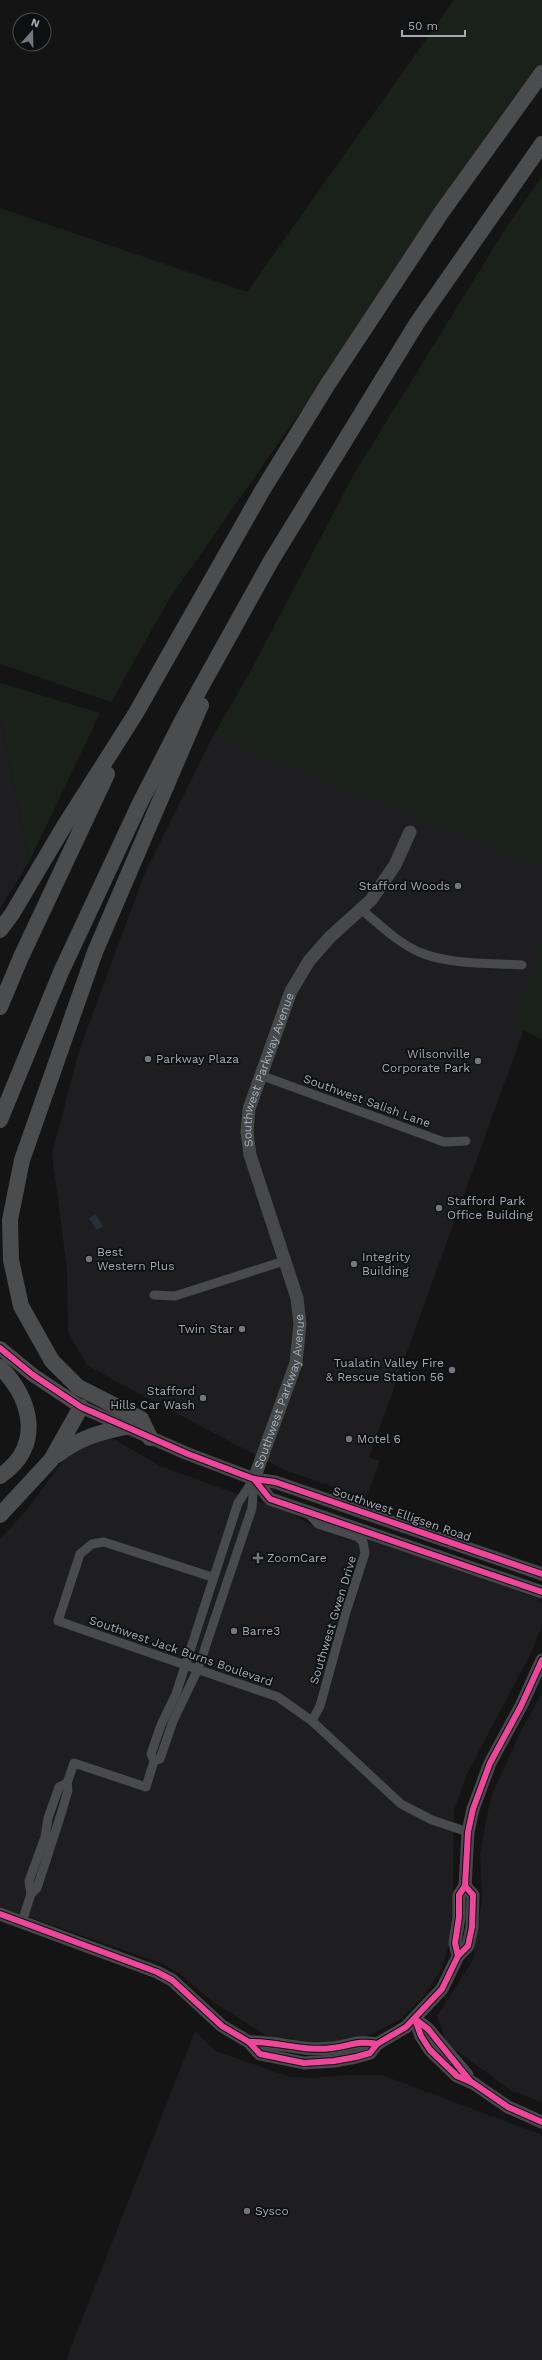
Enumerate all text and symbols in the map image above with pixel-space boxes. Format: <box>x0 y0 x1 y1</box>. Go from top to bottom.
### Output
north arrow <box>12 12 52 52</box>
scale bar <box>402 12 465 38</box>
text: N <box>29 16 41 31</box>
text: 50 m <box>408 19 438 33</box>
place label: Stafford Woods <box>359 879 450 893</box>
marker: Stafford Woods <box>453 881 463 891</box>
street label: Southwest Parkway Avenue <box>240 991 297 1148</box>
place label: Wilsonville Corporate Park <box>382 1047 470 1075</box>
place label: Parkway Plaza <box>156 1052 239 1066</box>
marker: Parkway Plaza <box>143 1054 153 1064</box>
marker: Wilsonville Corporate Park <box>473 1056 483 1066</box>
street label: Southwest Salish Lane <box>302 1071 433 1131</box>
place label: Stafford Park Office Building <box>447 1194 534 1222</box>
marker: Stafford Park Office Building <box>434 1203 444 1213</box>
place label: Best Western Plus <box>97 1245 174 1273</box>
place label: Integrity Building <box>362 1250 411 1278</box>
marker: Best Western Plus <box>84 1254 94 1264</box>
marker: Integrity Building <box>349 1259 359 1269</box>
street label: Southwest Parkway Avenue <box>251 1313 307 1471</box>
place label: Twin Star <box>178 1322 234 1336</box>
marker: Twin Star <box>237 1324 247 1334</box>
place label: Tualatin Valley Fire & Rescue Station 56 <box>326 1356 444 1384</box>
marker: Tualatin Valley Fire & Rescue Station 56 <box>447 1365 457 1375</box>
place label: Stafford Hills Car Wash <box>110 1384 195 1412</box>
marker: Stafford Hills Car Wash <box>198 1393 208 1403</box>
place label: Motel 6 <box>357 1432 401 1446</box>
marker: Motel 6 <box>344 1434 354 1444</box>
street label: Southwest Elligsen Road <box>331 1484 473 1544</box>
place label: ZoomCare <box>267 1551 327 1565</box>
marker: ZoomCare <box>252 1552 264 1564</box>
street label: Southwest Gwen Drive <box>307 1554 359 1686</box>
street label: Southwest Jack Burns Boulevard <box>87 1613 275 1689</box>
place label: Barre3 <box>242 1624 280 1638</box>
marker: Barre3 <box>229 1626 239 1636</box>
place label: Sysco <box>255 2204 289 2218</box>
marker: Sysco <box>242 2206 252 2216</box>

